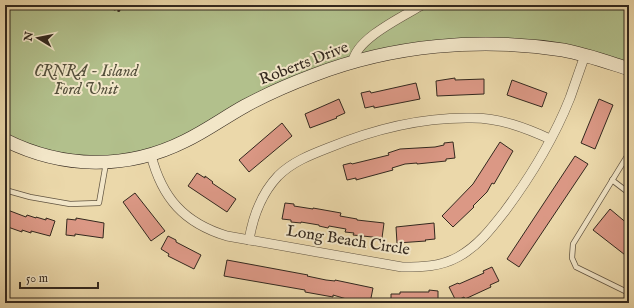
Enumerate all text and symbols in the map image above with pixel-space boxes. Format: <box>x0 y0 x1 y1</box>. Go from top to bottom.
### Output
north arrow <box>18 18 58 58</box>
text: N <box>21 30 37 43</box>
street label: Roberts Drive <box>256 38 352 90</box>
park label: CRNRA - Island Ford Unit <box>34 62 139 100</box>
street label: Long Beach Circle <box>285 221 411 261</box>
scale bar <box>20 264 98 290</box>
text: 50 m <box>26 271 48 286</box>

